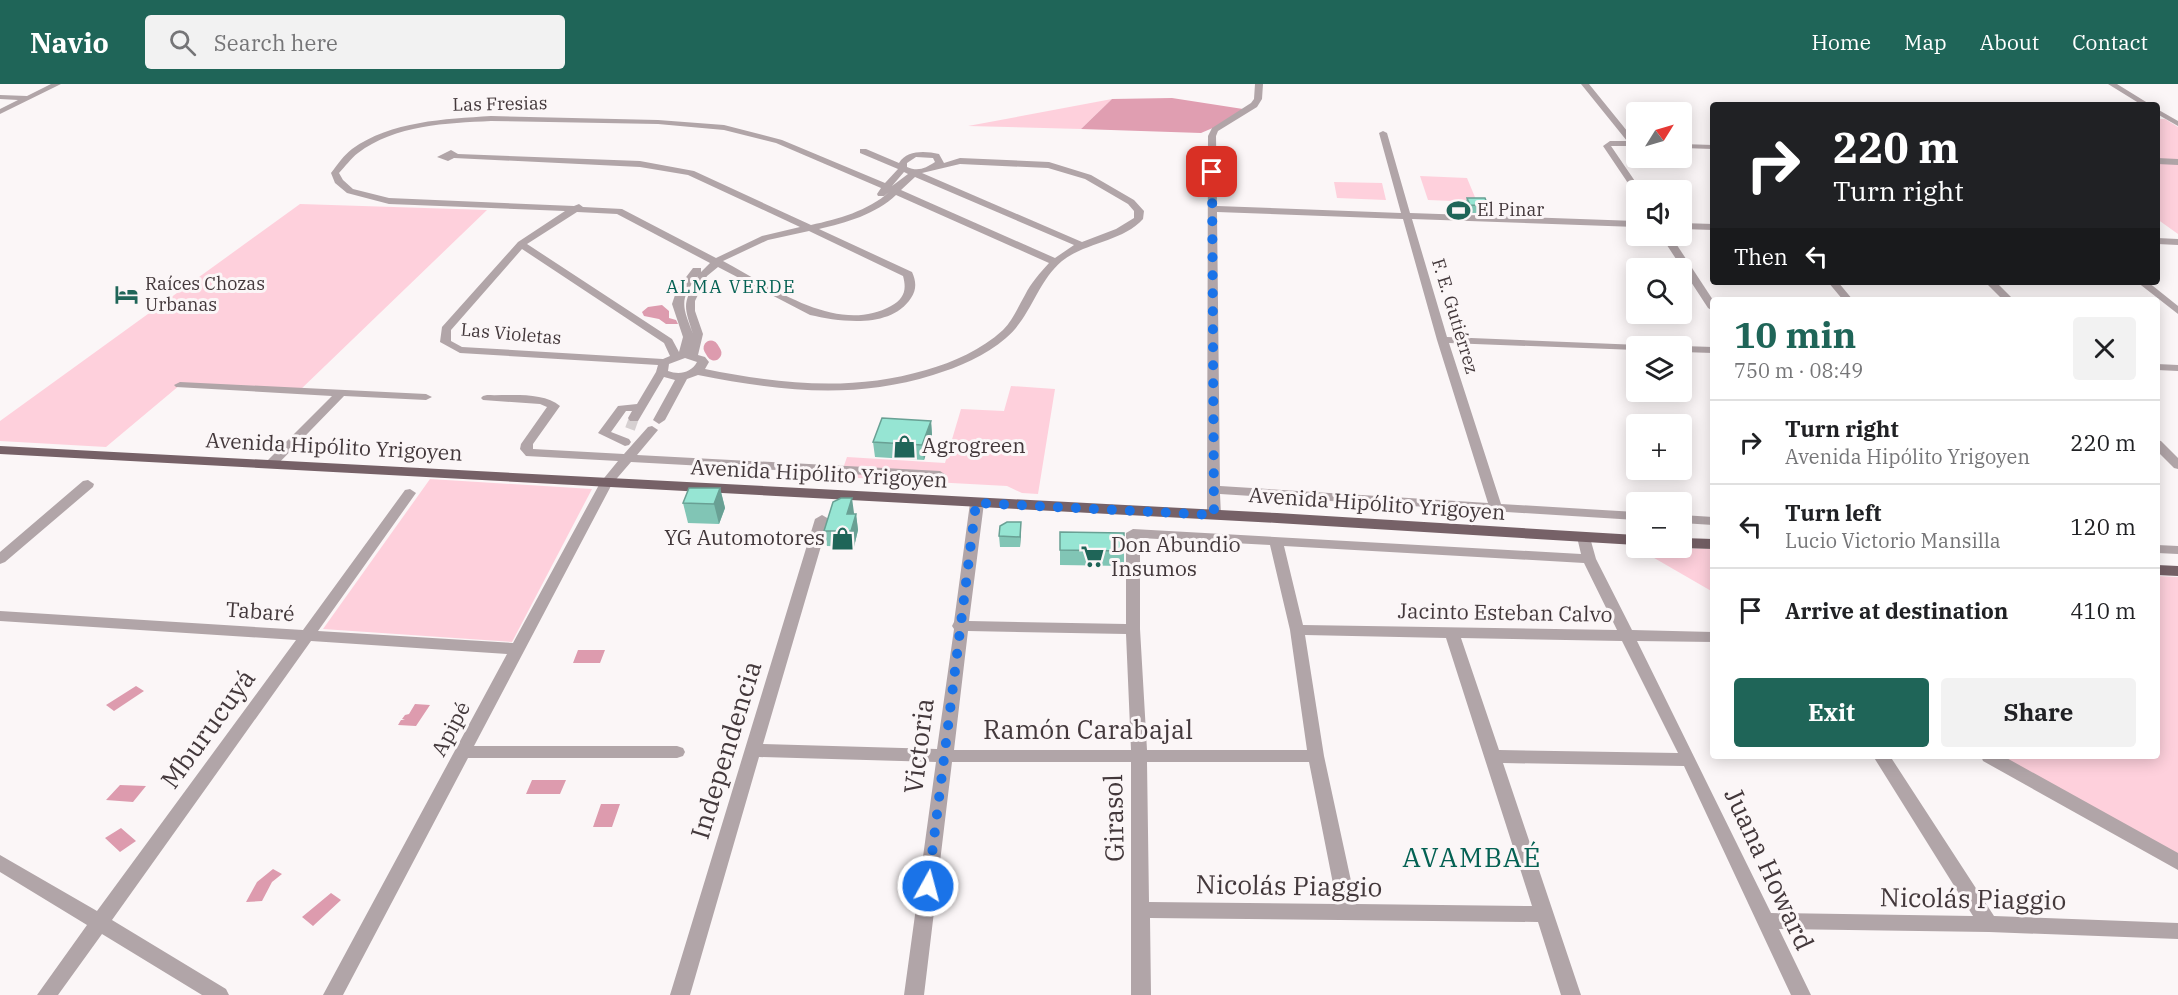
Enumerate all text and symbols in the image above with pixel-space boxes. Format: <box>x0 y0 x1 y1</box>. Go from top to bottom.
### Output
search box <box>145 15 565 69</box>
text: Navio <box>30 24 109 61</box>
icon: search <box>166 26 199 59</box>
text: Search here <box>214 28 338 57</box>
text: Home <box>1811 28 1871 56</box>
text: Map <box>1904 28 1947 56</box>
text: About <box>1980 28 2039 56</box>
text: Contact <box>2072 28 2148 56</box>
street label: Las Fresias <box>452 91 548 116</box>
north arrow <box>1626 102 1692 168</box>
map controls <box>1626 102 1692 558</box>
text: 220 m <box>1833 120 1959 175</box>
icon: right <box>1734 126 1812 204</box>
pin <box>1186 146 1237 197</box>
icon: arrive <box>1195 155 1228 188</box>
text: Turn right <box>1833 173 1964 208</box>
button: sound <box>1626 180 1692 246</box>
sports icon: El Pinar <box>1446 197 1472 223</box>
place label: El Pinar <box>1477 198 1544 221</box>
icon: left <box>1800 240 1833 273</box>
text: Then <box>1734 242 1788 271</box>
street label: F. E. Gutiérrez <box>1427 255 1484 376</box>
button: search <box>1626 258 1692 324</box>
place label: Raíces Chozas Urbanas <box>145 272 265 316</box>
district label: ALMA VERDE <box>666 275 796 298</box>
hotel icon: Raíces Chozas Urbanas <box>114 281 140 307</box>
text: 10 min <box>1734 311 1856 358</box>
button: close <box>2073 317 2136 380</box>
street label: Las Violetas <box>460 318 562 349</box>
button: layers <box>1626 336 1692 402</box>
text: 750 m · 08:49 <box>1734 357 1863 384</box>
button: + <box>1626 414 1692 480</box>
text: Turn right <box>1785 414 1899 443</box>
street label: Avenida Hipólito Yrigoyen <box>205 425 463 467</box>
icon: right <box>1734 426 1767 459</box>
text: 220 m <box>2070 428 2136 457</box>
place label: Agrogreen <box>922 431 1026 459</box>
shop icon: Agrogreen <box>891 433 917 459</box>
text: Avenida Hipólito Yrigoyen <box>1785 443 2030 470</box>
street label: Avenida Hipólito Yrigoyen <box>690 452 948 494</box>
street label: Avenida Hipólito Yrigoyen <box>1248 480 1506 526</box>
button: − <box>1626 492 1692 558</box>
text: Turn left <box>1785 498 1881 527</box>
icon: left <box>1734 510 1767 543</box>
text: 120 m <box>2070 512 2136 541</box>
place label: YG Automotores <box>664 523 825 551</box>
shop icon: YG Automotores <box>830 525 856 551</box>
text: Lucio Victorio Mansilla <box>1785 527 2001 554</box>
place label: Don Abundio Insumos <box>1111 530 1241 582</box>
supermarket icon: Don Abundio Insumos <box>1080 544 1106 570</box>
icon: arrive <box>1734 594 1767 627</box>
street label: Tabaré <box>225 595 295 627</box>
street label: Jacinto Esteban Calvo <box>1397 596 1613 628</box>
text: Arrive at destination <box>1785 596 2008 625</box>
text: 410 m <box>2070 596 2136 625</box>
street label: Independencia <box>682 657 768 843</box>
street label: Mburucuyá <box>152 662 262 795</box>
button: Exit <box>1734 678 1929 747</box>
button: Share <box>1941 678 2136 747</box>
street label: Apipé <box>424 696 476 761</box>
street label: Victoria <box>895 696 941 796</box>
street label: Ramón Carabajal <box>983 712 1193 746</box>
street label: Girasol <box>1095 774 1131 862</box>
street label: Juana Howard <box>1717 782 1822 955</box>
district label: AVAMBAÉ <box>1402 839 1542 874</box>
position arrow <box>896 854 960 918</box>
street label: Nicolás Piaggio <box>1195 866 1383 904</box>
street label: Nicolás Piaggio <box>1879 879 2067 917</box>

